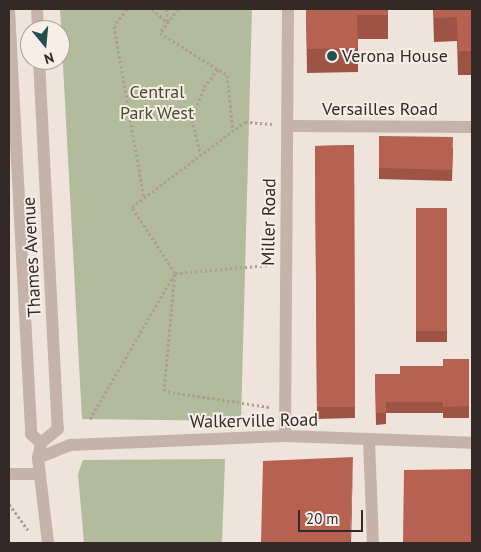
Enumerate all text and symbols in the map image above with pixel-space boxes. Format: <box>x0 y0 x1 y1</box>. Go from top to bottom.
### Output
north arrow <box>20 20 70 70</box>
place label: Verona House <box>342 45 448 67</box>
text: N <box>42 48 56 68</box>
marker: Verona House <box>326 50 338 62</box>
park label: Central Park West <box>120 82 194 125</box>
street label: Versailles Road <box>322 98 438 120</box>
street label: Miller Road <box>257 178 281 266</box>
street label: Thames Avenue <box>18 196 46 318</box>
street label: Walkerville Road <box>190 409 318 433</box>
scale bar <box>301 500 366 532</box>
text: 20 m <box>306 509 339 528</box>

